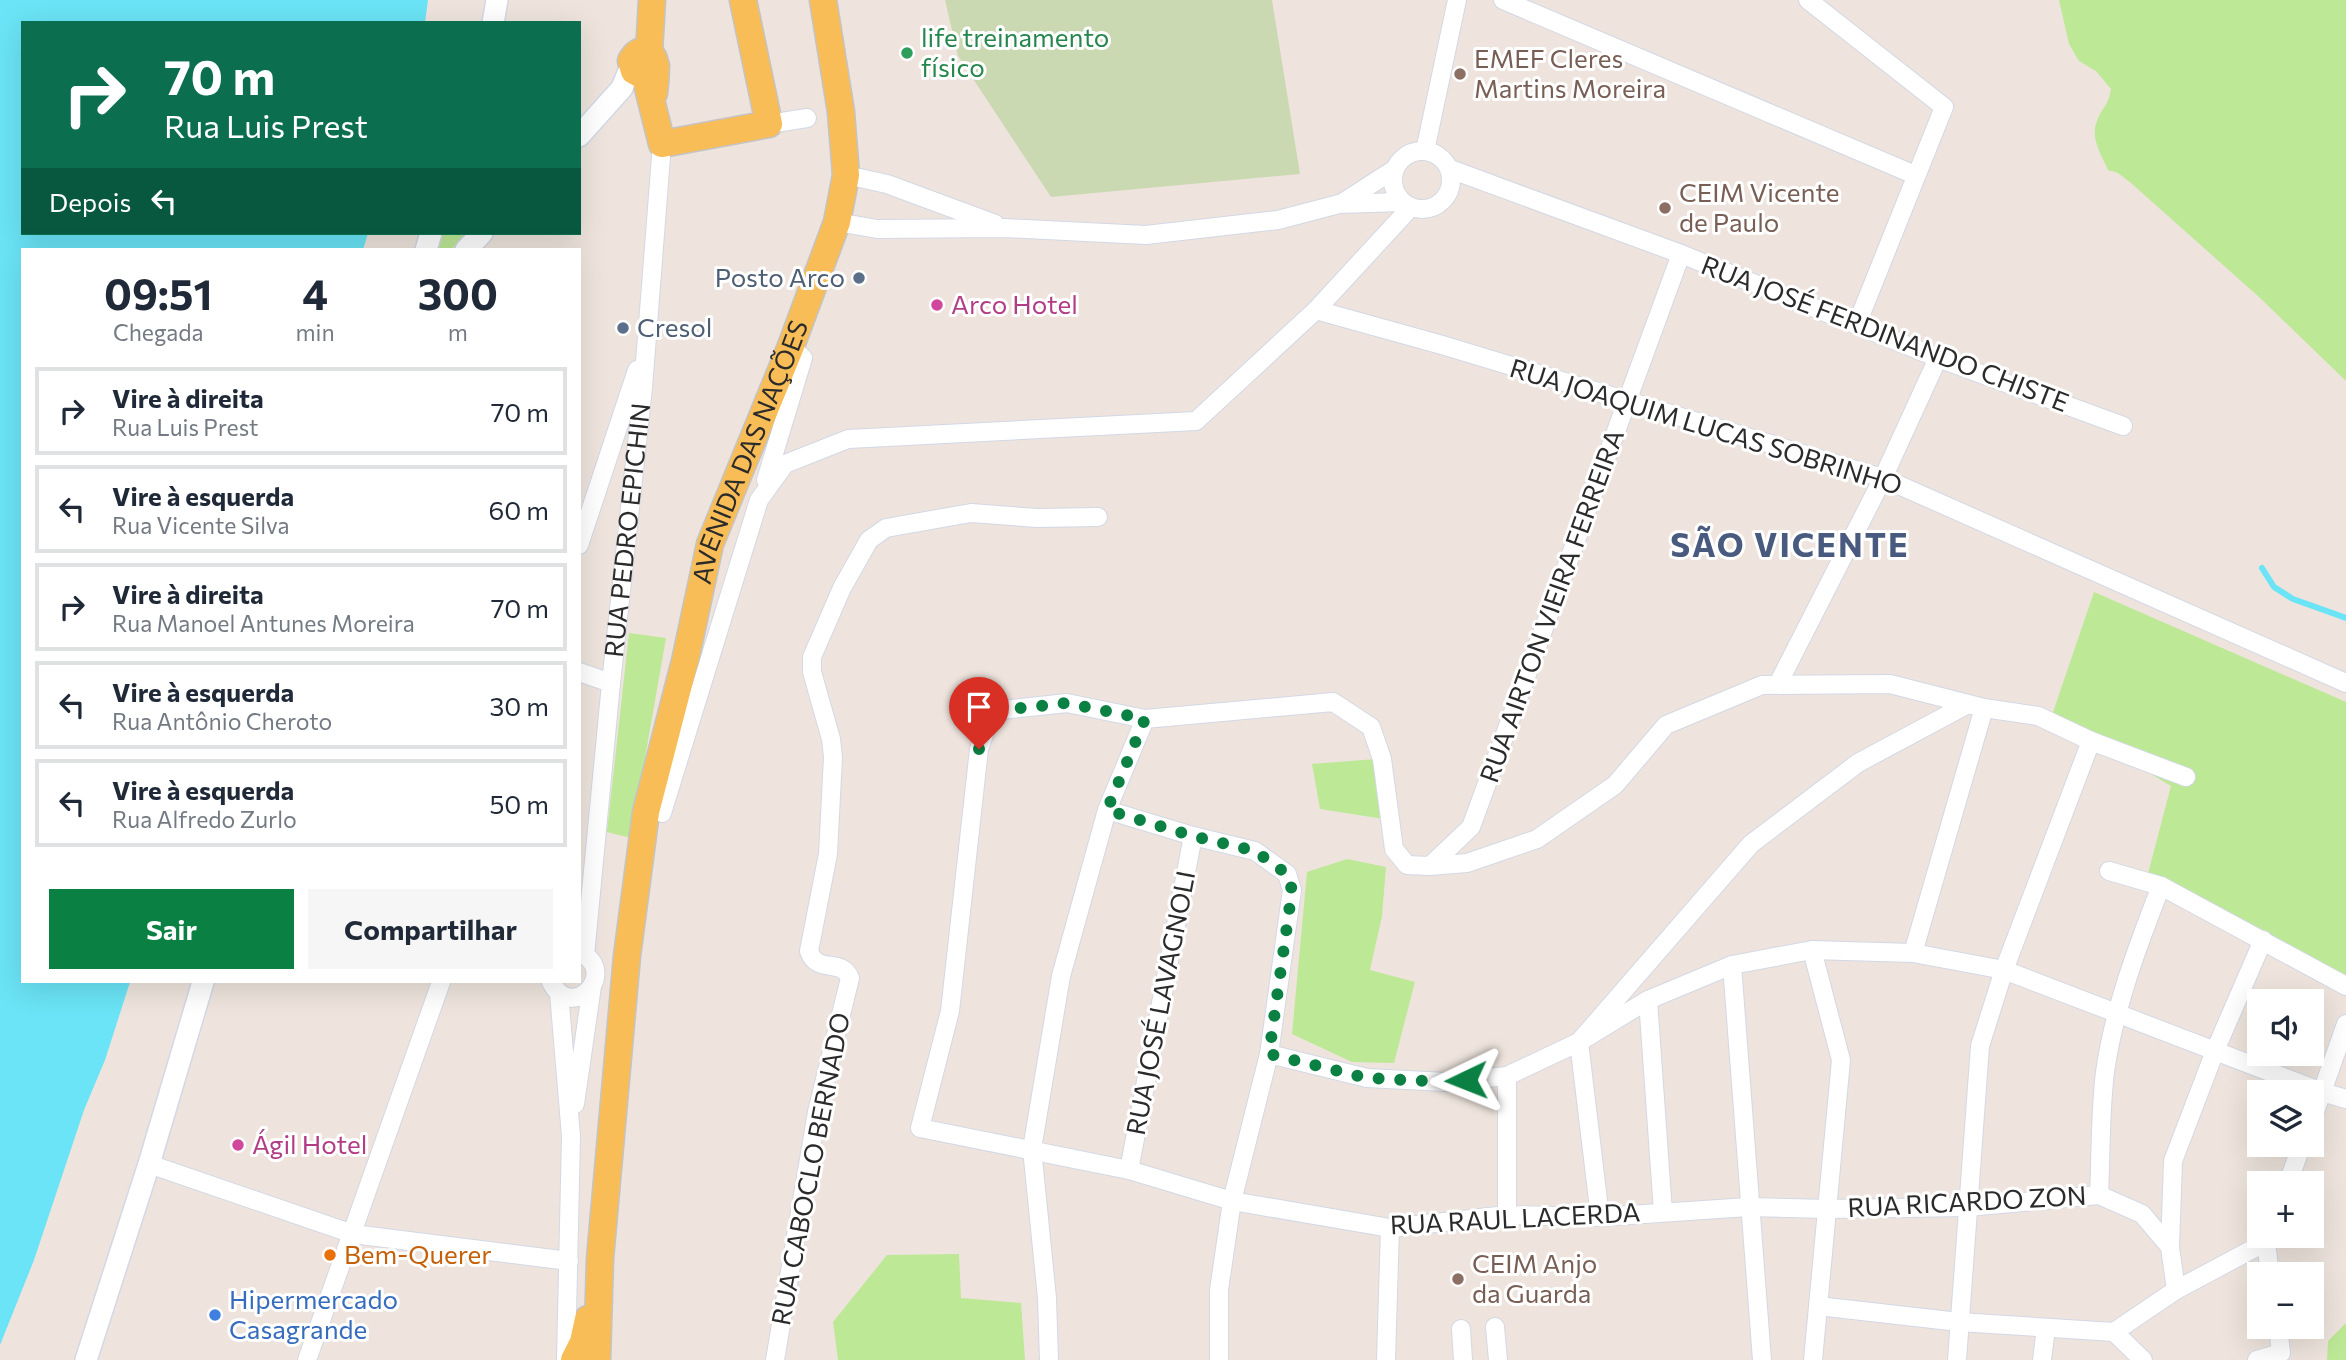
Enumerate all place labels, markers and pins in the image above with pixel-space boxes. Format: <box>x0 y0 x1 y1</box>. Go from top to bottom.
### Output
place label: life treinamento físico <box>921 21 1109 82</box>
place label: EMEF Cleres Martins Moreira <box>1474 42 1666 103</box>
marker: life treinamento físico <box>899 45 915 61</box>
marker: EMEF Cleres Martins Moreira <box>1452 66 1468 82</box>
place label: CEIM Vicente de Paulo <box>1679 176 1840 237</box>
marker: CEIM Vicente de Paulo <box>1657 200 1673 216</box>
place label: Posto Arco <box>715 261 845 292</box>
marker: Posto Arco <box>851 270 867 286</box>
place label: Arco Hotel <box>951 288 1078 319</box>
marker: Arco Hotel <box>929 297 945 313</box>
place label: Cresol <box>637 311 712 342</box>
marker: Cresol <box>615 320 631 336</box>
pin <box>949 677 1009 749</box>
place label: Ágil Hotel <box>252 1128 367 1159</box>
marker: Ágil Hotel <box>230 1137 246 1153</box>
place label: Bem-Querer <box>344 1238 492 1269</box>
marker: Bem-Querer <box>322 1247 338 1263</box>
place label: CEIM Anjo da Guarda <box>1472 1247 1597 1308</box>
marker: CEIM Anjo da Guarda <box>1450 1271 1466 1287</box>
place label: Hipermercado Casagrande <box>229 1283 398 1344</box>
marker: Hipermercado Casagrande <box>207 1307 223 1323</box>

